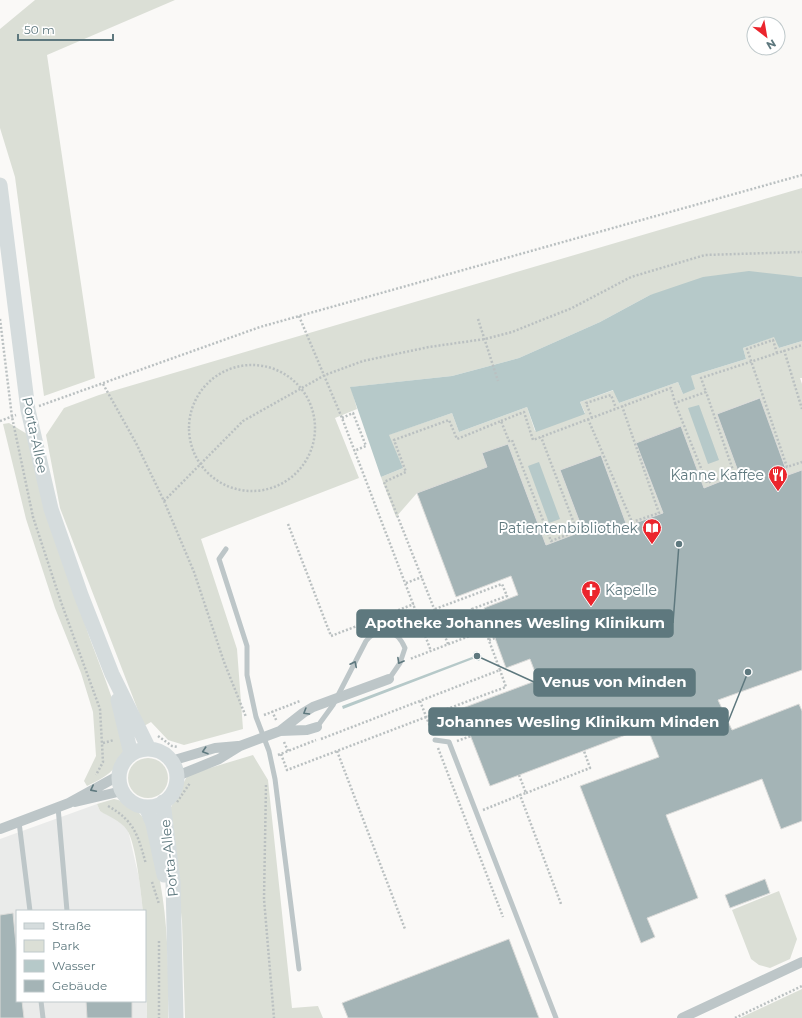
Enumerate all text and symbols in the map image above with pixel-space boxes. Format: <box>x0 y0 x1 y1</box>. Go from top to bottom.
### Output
scale bar <box>18 16 113 42</box>
north arrow <box>746 16 786 56</box>
text: 50 m <box>24 22 55 37</box>
text: N <box>764 36 779 53</box>
street label: Porta-Allee <box>18 395 52 475</box>
restaurant icon: Kanne Kaffee <box>767 464 789 492</box>
place label: Kanne Kaffee <box>671 466 764 484</box>
library icon: Patientenbibliothek <box>641 517 663 545</box>
place label: Patientenbibliothek <box>498 519 639 537</box>
church icon: Kapelle <box>580 579 602 607</box>
place label: Kapelle <box>605 581 657 599</box>
callout: Apotheke Johannes Wesling Klinikum <box>357 610 673 637</box>
text: Apotheke Johannes Wesling Klinikum <box>364 613 665 632</box>
one-way arrow <box>397 657 405 664</box>
one-way arrow <box>349 661 357 668</box>
callout: Venus von Minden <box>534 669 695 696</box>
text: Venus von Minden <box>540 672 687 691</box>
one-way arrow <box>303 707 310 714</box>
callout: Johannes Wesling Klinikum Minden <box>429 708 728 735</box>
text: Johannes Wesling Klinikum Minden <box>436 712 719 731</box>
one-way arrow <box>202 746 209 755</box>
one-way arrow <box>90 784 97 791</box>
street label: Porta-Allee <box>156 818 182 898</box>
legend <box>16 910 146 1002</box>
text: Straße <box>52 918 91 933</box>
text: Park <box>52 938 80 953</box>
text: Wasser <box>52 958 96 973</box>
text: Gebäude <box>52 978 107 993</box>

